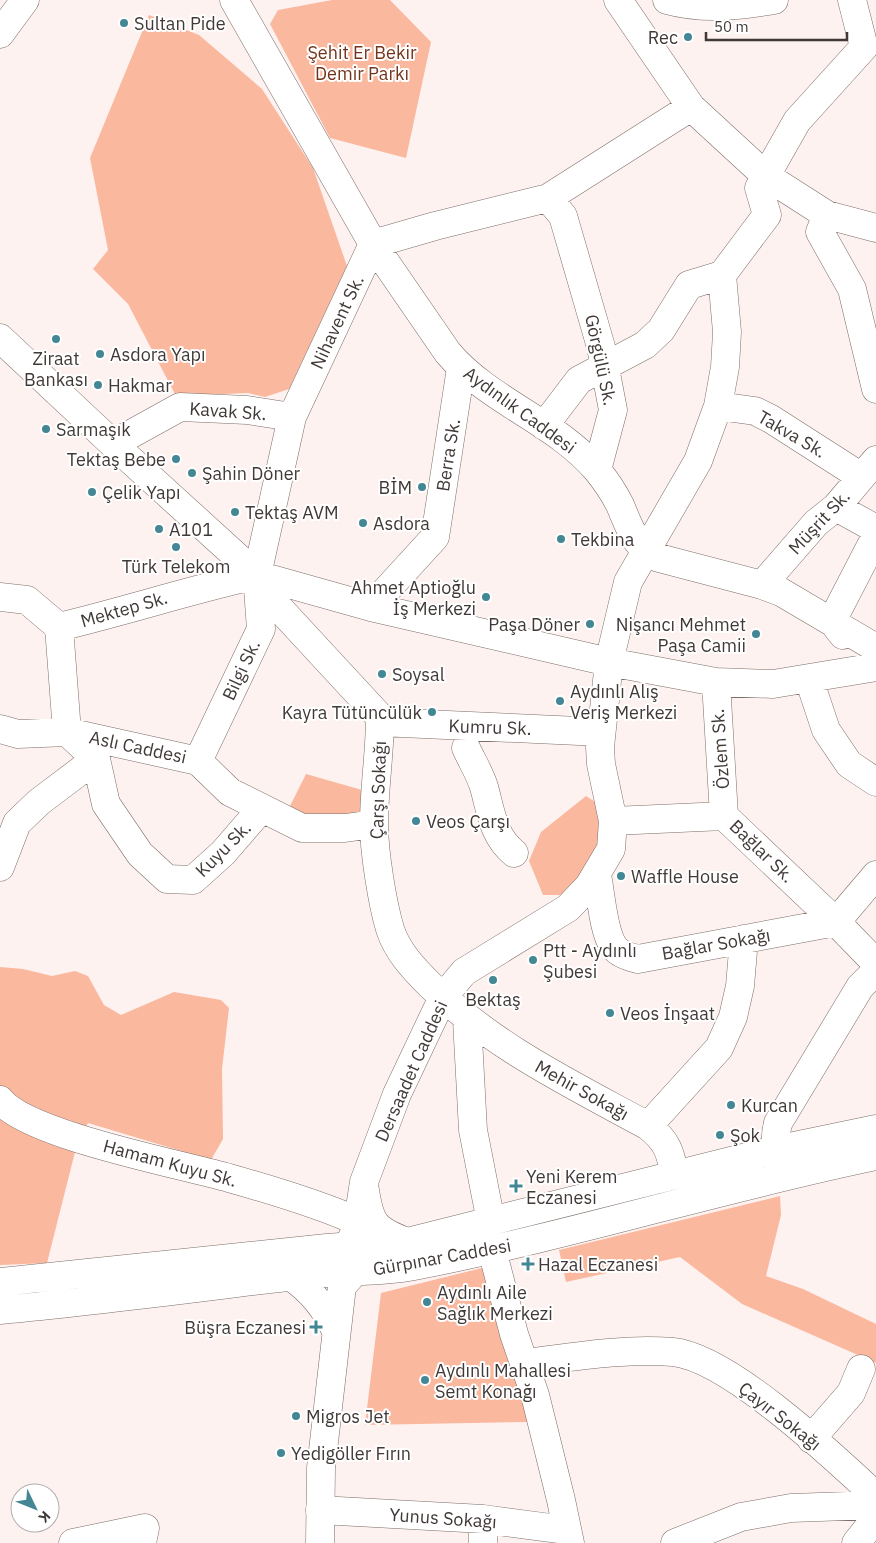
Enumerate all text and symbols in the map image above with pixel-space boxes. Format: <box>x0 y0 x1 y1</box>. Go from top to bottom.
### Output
scale bar <box>706 10 847 42</box>
place label: Sultan Pide <box>134 12 226 35</box>
marker: Sultan Pide <box>118 17 130 29</box>
text: 50 m <box>714 17 749 36</box>
place label: Rec <box>648 26 678 49</box>
marker: Rec <box>682 31 694 43</box>
park label: Şehit Er Bekir Demir Parkı <box>307 41 417 85</box>
street label: Nihavent Sk. <box>305 271 369 373</box>
street label: Görgülü Sk. <box>580 312 622 408</box>
marker: Ziraat Bankası <box>50 333 62 345</box>
place label: Asdora Yapı <box>110 343 206 366</box>
place label: Ziraat Bankası <box>24 347 88 391</box>
marker: Asdora Yapı <box>94 348 106 360</box>
street label: Aydınlık Caddesi <box>459 362 581 458</box>
place label: Hakmar <box>108 374 172 397</box>
marker: Hakmar <box>92 379 104 391</box>
street label: Kavak Sk. <box>189 397 267 425</box>
street label: Takva Sk. <box>754 405 830 463</box>
street label: Berra Sk. <box>431 417 465 493</box>
place label: Sarmaşık <box>56 418 131 441</box>
marker: Sarmaşık <box>40 423 52 435</box>
place label: Tektaş Bebe <box>67 448 166 471</box>
marker: Tektaş Bebe <box>170 453 182 465</box>
place label: Şahin Döner <box>202 462 301 485</box>
marker: Şahin Döner <box>186 467 198 479</box>
place label: BİM <box>378 476 412 499</box>
place label: Çelik Yapı <box>102 481 181 504</box>
marker: BİM <box>416 481 428 493</box>
street label: Müşrit Sk. <box>783 485 855 559</box>
marker: Çelik Yapı <box>86 486 98 498</box>
place label: Tektaş AVM <box>245 501 339 524</box>
marker: Tektaş AVM <box>229 506 241 518</box>
place label: Asdora <box>373 512 430 535</box>
marker: Asdora <box>357 517 369 529</box>
place label: A101 <box>169 518 213 541</box>
marker: A101 <box>153 523 165 535</box>
place label: Tekbina <box>571 528 635 551</box>
marker: Tekbina <box>555 533 567 545</box>
marker: Türk Telekom <box>170 541 182 553</box>
place label: Türk Telekom <box>122 555 230 578</box>
place label: Ahmet Aptioğlu İş Merkezi <box>351 576 476 620</box>
street label: Mektep Sk. <box>78 586 170 632</box>
marker: Ahmet Aptioğlu İş Merkezi <box>480 591 492 603</box>
place label: Paşa Döner <box>488 613 580 636</box>
place label: Nişancı Mehmet Paşa Camii <box>616 613 746 657</box>
marker: Paşa Döner <box>584 618 596 630</box>
marker: Nişancı Mehmet Paşa Camii <box>750 628 762 640</box>
street label: Bilgi Sk. <box>217 636 265 704</box>
place label: Soysal <box>392 663 445 686</box>
marker: Soysal <box>376 668 388 680</box>
place label: Aydınlı Alış Veriş Merkezi <box>570 680 677 724</box>
marker: Aydınlı Alış Veriş Merkezi <box>554 695 566 707</box>
place label: Kayra Tütüncülük <box>282 701 423 724</box>
marker: Kayra Tütüncülük <box>426 706 438 718</box>
street label: Özlem Sk. <box>706 708 734 790</box>
street label: Kumru Sk. <box>448 714 532 740</box>
street label: Aslı Caddesi <box>87 725 189 769</box>
street label: Çarşı Sokağı <box>365 740 391 840</box>
place label: Veos Çarşı <box>426 810 510 833</box>
marker: Veos Çarşı <box>410 815 422 827</box>
street label: Bağlar Sk. <box>725 815 799 887</box>
street label: Kuyu Sk. <box>190 816 256 882</box>
place label: Waffle House <box>631 865 739 888</box>
marker: Waffle House <box>615 870 627 882</box>
street label: Bağlar Sokağı <box>660 923 772 965</box>
place label: Ptt - Aydınlı Şubesi <box>543 939 637 983</box>
marker: Ptt - Aydınlı Şubesi <box>527 954 539 966</box>
marker: Bektaş <box>487 974 499 986</box>
place label: Bektaş <box>465 988 521 1011</box>
street label: Dersaadet Caddesi <box>370 997 452 1145</box>
place label: Veos İnşaat <box>620 1002 715 1025</box>
marker: Veos İnşaat <box>604 1007 616 1019</box>
street label: Mehir Sokağı <box>531 1055 633 1125</box>
place label: Kurcan <box>741 1094 798 1117</box>
marker: Kurcan <box>725 1099 737 1111</box>
place label: Şok <box>730 1124 761 1147</box>
marker: Şok <box>714 1129 726 1141</box>
street label: Hamam Kuyu Sk. <box>101 1134 239 1192</box>
place label: Yeni Kerem Eczanesi <box>526 1165 618 1209</box>
marker: Yeni Kerem Eczanesi <box>510 1180 522 1192</box>
street label: Gürpınar Caddesi <box>371 1234 513 1280</box>
place label: Hazal Eczanesi <box>538 1253 658 1276</box>
marker: Hazal Eczanesi <box>522 1258 534 1270</box>
place label: Aydınlı Aile Sağlık Merkezi <box>437 1281 553 1325</box>
marker: Aydınlı Aile Sağlık Merkezi <box>421 1296 433 1308</box>
place label: Büşra Eczanesi <box>184 1316 306 1339</box>
marker: Büşra Eczanesi <box>310 1321 322 1333</box>
place label: Aydınlı Mahallesi Semt Konağı <box>435 1359 571 1403</box>
marker: Aydınlı Mahallesi Semt Konağı <box>419 1374 431 1386</box>
street label: Çayır Sokağı <box>734 1377 826 1455</box>
place label: Migros Jet <box>306 1405 390 1428</box>
marker: Migros Jet <box>290 1410 302 1422</box>
place label: Yedigöller Fırın <box>291 1442 411 1465</box>
marker: Yedigöller Fırın <box>275 1447 287 1459</box>
north arrow <box>10 1483 60 1533</box>
street label: Yunus Sokağı <box>389 1503 497 1533</box>
text: K <box>34 1507 54 1527</box>

